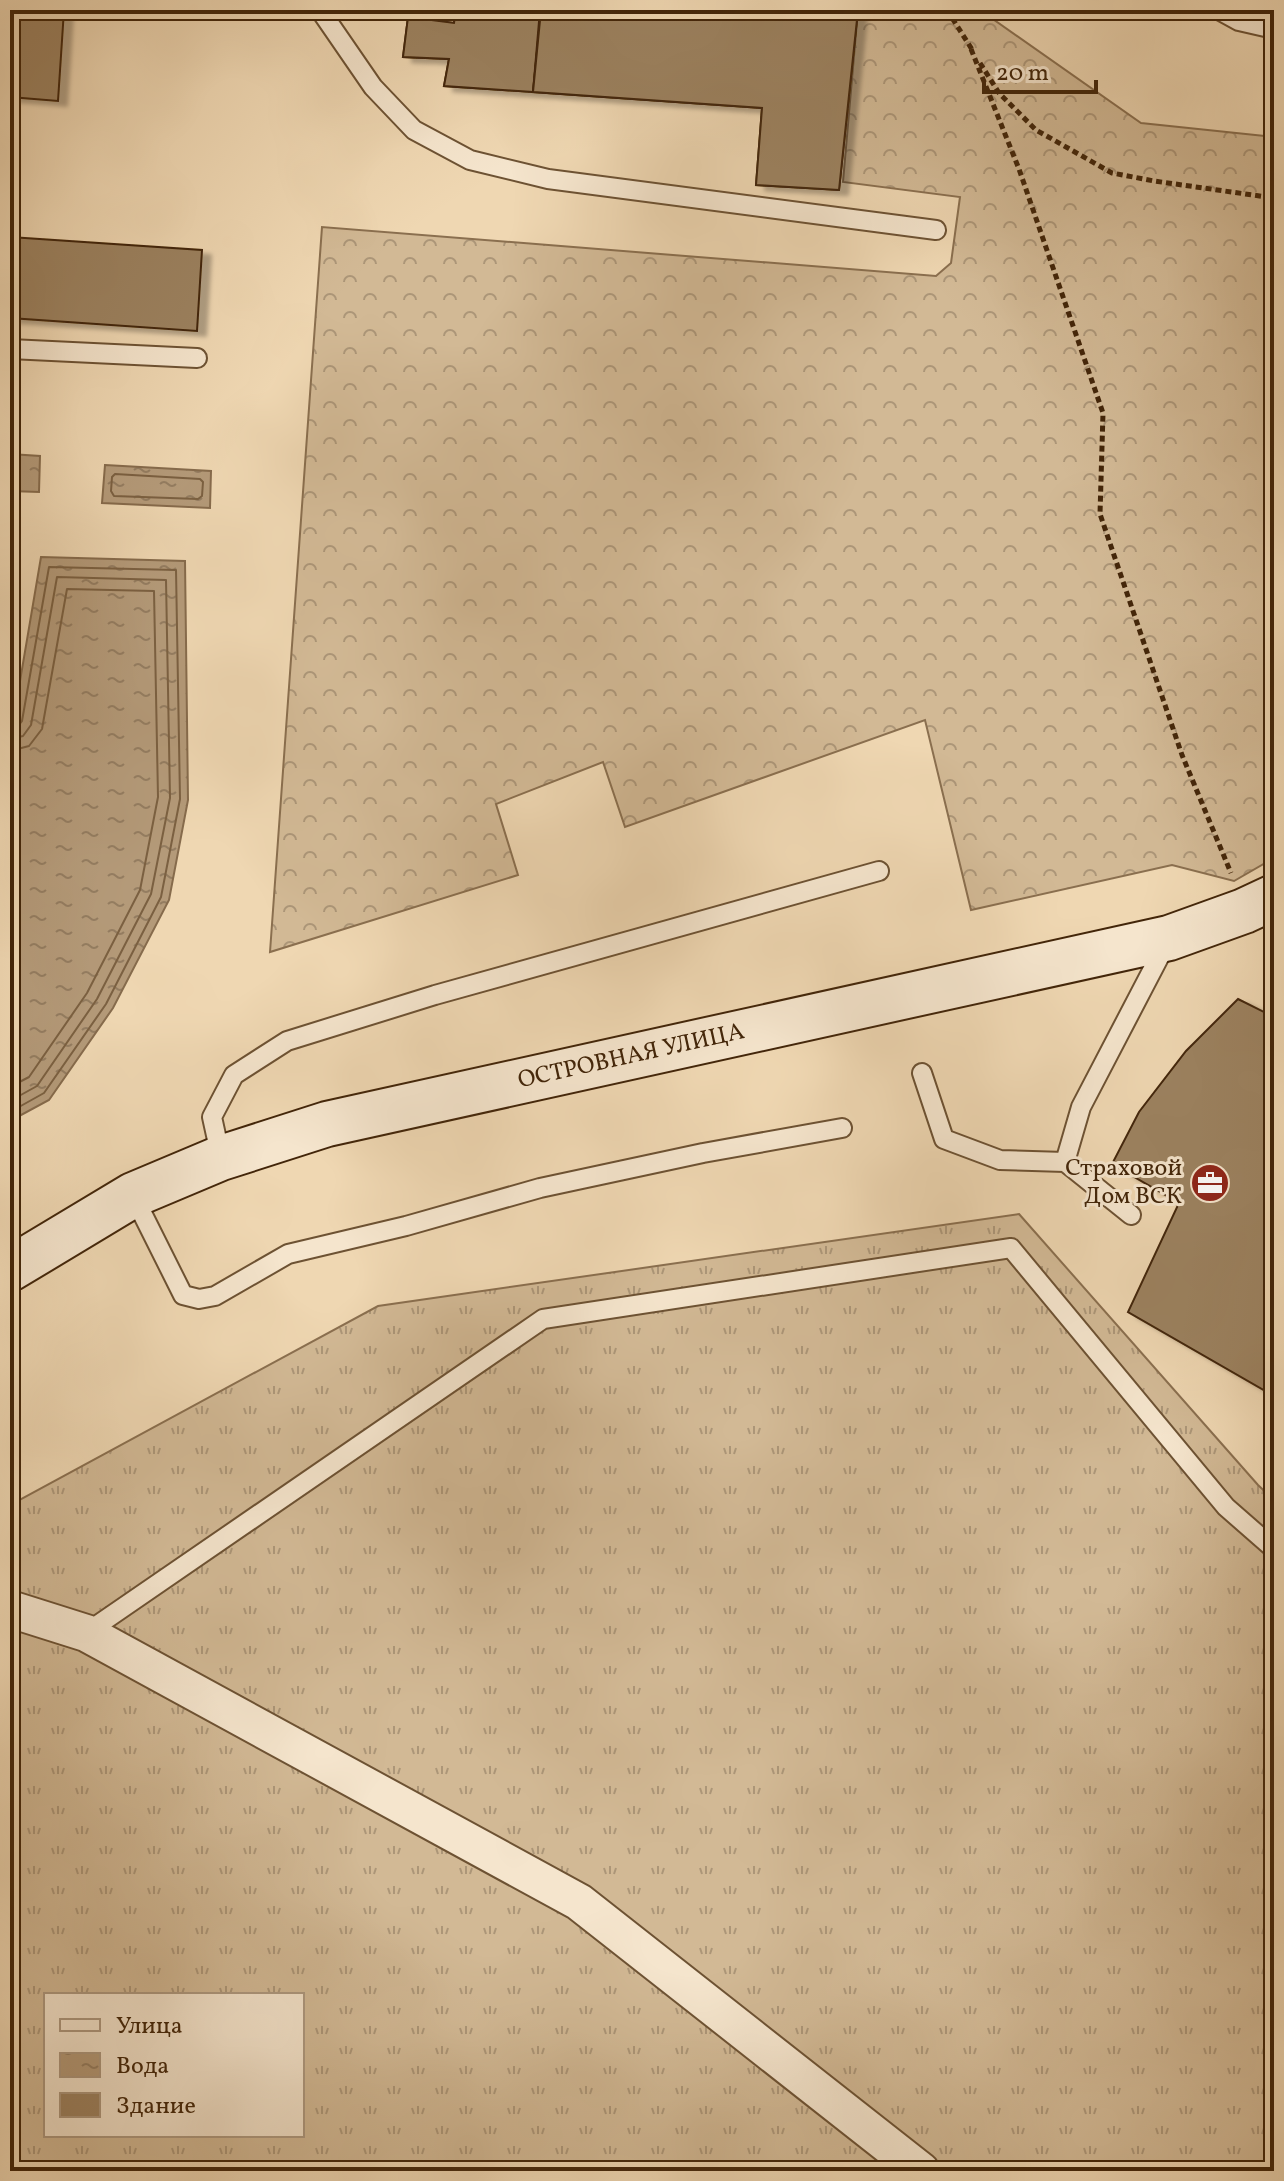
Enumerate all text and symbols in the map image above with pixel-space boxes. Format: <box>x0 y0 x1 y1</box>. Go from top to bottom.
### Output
scale bar <box>984 44 1096 94</box>
text: 20 m <box>996 57 1049 91</box>
street label: ОСТРОВНАЯ УЛИЦА <box>515 1015 748 1098</box>
place label: Страховой Дом ВСК <box>1065 1152 1182 1214</box>
office icon: Страховой Дом ВСК <box>1189 1162 1231 1204</box>
legend <box>44 1993 304 2137</box>
text: Улица <box>116 2010 183 2044</box>
text: Вода <box>116 2050 169 2084</box>
text: Здание <box>116 2090 196 2124</box>

